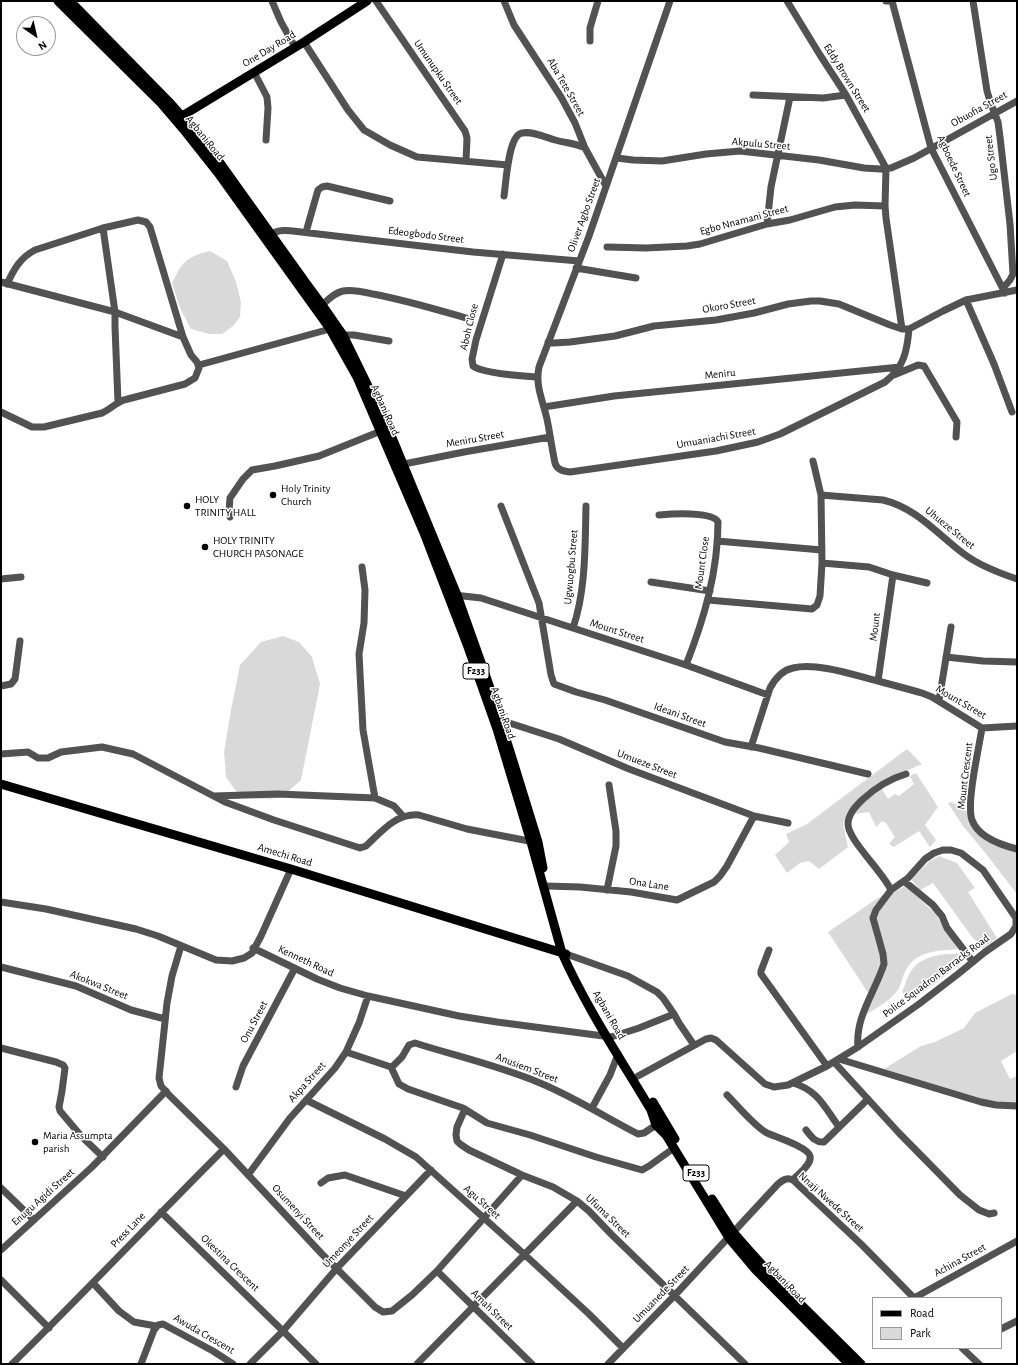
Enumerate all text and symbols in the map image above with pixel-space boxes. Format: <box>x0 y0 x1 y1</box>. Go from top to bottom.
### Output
north arrow <box>16 16 56 56</box>
street label: One Day Road <box>240 28 298 70</box>
street label: Umunupku Street <box>411 37 465 107</box>
text: N <box>36 39 49 52</box>
street label: Eddy Brown Street <box>821 41 873 115</box>
street label: Aba Tete Street <box>544 56 588 118</box>
street label: Obuofia Street <box>949 88 1009 130</box>
street label: Agbani Road <box>183 113 227 163</box>
street label: Agboede Street <box>934 133 974 199</box>
street label: Akpulu Street <box>731 135 791 153</box>
street label: Ugo Street <box>982 135 1000 181</box>
street label: Oliver Agbo Street <box>564 176 604 254</box>
street label: Egbo Nnamani Street <box>698 202 790 238</box>
street label: Edeogbodo Street <box>387 224 465 246</box>
street label: Okoro Street <box>701 294 757 316</box>
street label: Aboh Close <box>457 302 481 352</box>
street label: Meniru <box>704 366 736 382</box>
street label: Agbani Road <box>368 382 402 438</box>
street label: Umuaniachi Street <box>676 425 756 451</box>
street label: Meniru Street <box>445 427 505 451</box>
place label: Holy Trinity Church <box>281 482 330 508</box>
marker: Holy Trinity Church <box>268 490 278 500</box>
place label: HOLY TRINITY HALL <box>195 493 256 519</box>
marker: HOLY TRINITY HALL <box>182 501 192 511</box>
street label: Uhueze Street <box>922 504 978 552</box>
street label: Ugwuogbu Street <box>561 529 581 605</box>
place label: HOLY TRINITY CHURCH PASONAGE <box>213 534 304 560</box>
street label: Mount Close <box>692 536 712 590</box>
marker: HOLY TRINITY CHURCH PASONAGE <box>200 542 210 552</box>
street label: Mount <box>867 612 883 642</box>
street label: Mount Street <box>588 616 646 646</box>
road number: F233 <box>463 663 489 679</box>
street label: Mount Street <box>933 682 989 722</box>
street label: Agbani Road <box>488 685 518 741</box>
street label: Ideani Street <box>652 699 708 731</box>
street label: Mount Crescent <box>954 742 976 810</box>
street label: Umueze Street <box>615 746 679 782</box>
street label: Amechi Road <box>256 840 314 870</box>
street label: Ona Lane <box>628 874 670 894</box>
street label: Police Squadron Barracks Road <box>880 931 992 1021</box>
street label: Kenneth Road <box>276 942 336 980</box>
street label: Akokwa Street <box>68 967 130 1003</box>
street label: Agbani Road <box>590 988 628 1042</box>
street label: Onu Street <box>237 999 271 1045</box>
street label: Anusiem Street <box>494 1050 560 1086</box>
street label: Akpa Street <box>285 1059 329 1105</box>
place label: Maria Assumpta parish <box>43 1129 113 1155</box>
marker: Maria Assumpta parish <box>30 1137 40 1147</box>
street label: Enugu Agidi Street <box>9 1165 77 1229</box>
road number: F233 <box>683 1165 709 1181</box>
street label: Nnaji Nwede Street <box>796 1169 866 1235</box>
street label: Osumenyi Street <box>269 1182 327 1242</box>
street label: Agu Street <box>461 1182 503 1222</box>
street label: Ufuma Street <box>583 1191 633 1241</box>
street label: Press Lane <box>108 1209 148 1251</box>
street label: Umeonye Street <box>320 1211 376 1271</box>
street label: Okestina Crescent <box>198 1232 262 1294</box>
street label: Achina Street <box>932 1240 988 1280</box>
street label: Agbani Road <box>761 1258 809 1306</box>
street label: Umuanede Street <box>630 1262 692 1326</box>
street label: Amah Street <box>468 1287 516 1333</box>
legend <box>872 1297 1002 1349</box>
text: Road <box>910 1307 934 1319</box>
street label: Awuda Crescent <box>171 1311 237 1357</box>
text: Park <box>910 1327 931 1339</box>

